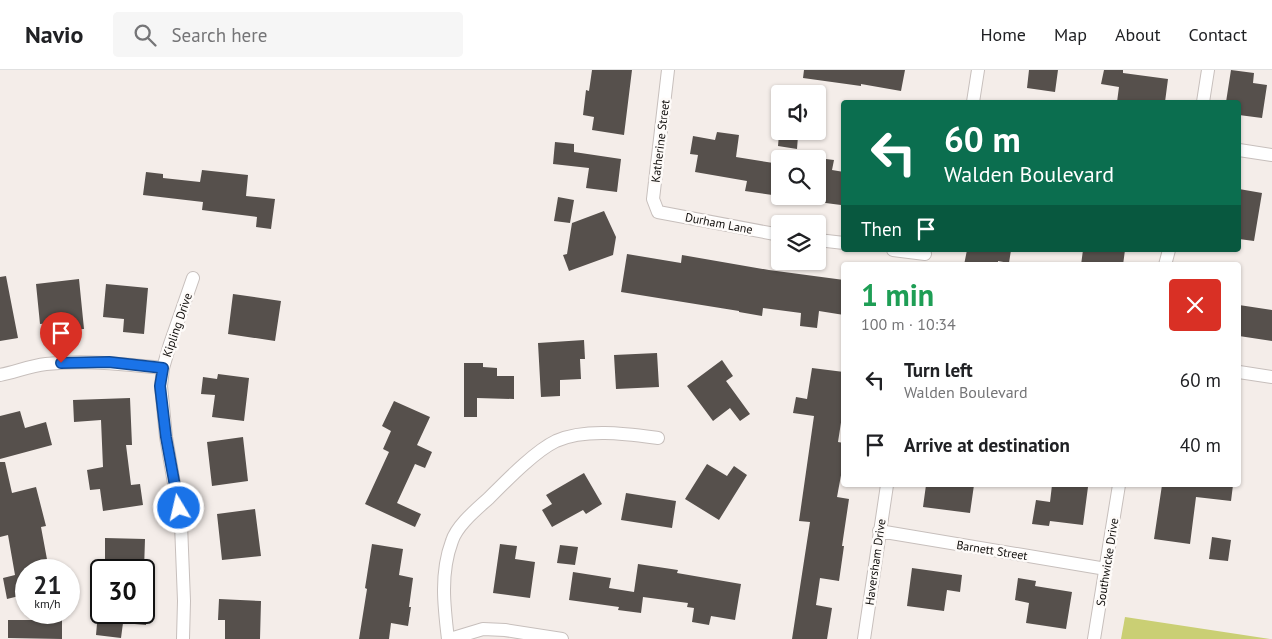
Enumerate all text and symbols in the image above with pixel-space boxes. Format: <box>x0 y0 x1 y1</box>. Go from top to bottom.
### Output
search box <box>113 12 463 57</box>
text: Navio <box>25 19 83 50</box>
icon: search <box>131 21 159 49</box>
text: Search here <box>171 23 267 47</box>
text: Home <box>980 23 1026 46</box>
text: Map <box>1054 23 1087 46</box>
text: About <box>1115 23 1161 46</box>
text: Contact <box>1189 23 1247 46</box>
map controls <box>771 85 826 270</box>
button: sound <box>771 85 826 140</box>
street label: Katherine Street <box>647 99 673 183</box>
text: 60 m <box>944 116 1021 162</box>
icon: left <box>861 120 926 185</box>
button: search <box>771 150 826 205</box>
text: Walden Boulevard <box>944 160 1114 188</box>
street label: Durham Lane <box>684 209 754 237</box>
button: layers <box>771 215 826 270</box>
icon: arrive <box>912 215 940 243</box>
text: Then <box>861 217 902 241</box>
text: 1 min <box>861 275 934 314</box>
button: close <box>1169 279 1221 331</box>
street label: Kipling Drive <box>159 291 195 359</box>
pin <box>40 312 82 363</box>
text: 100 m · 10:34 <box>861 314 956 334</box>
icon: arrive <box>47 319 75 347</box>
text: Turn left <box>904 358 973 382</box>
icon: left <box>861 366 889 394</box>
text: 60 m <box>1180 368 1221 392</box>
text: Walden Boulevard <box>904 382 1028 402</box>
icon: arrive <box>861 431 889 459</box>
text: Arrive at destination <box>904 433 1070 457</box>
text: 40 m <box>1180 433 1221 457</box>
position arrow <box>152 481 204 533</box>
street label: Southwicke Drive <box>1093 517 1121 607</box>
street label: Haversham Drive <box>862 518 888 606</box>
street label: Barnett Street <box>955 537 1029 563</box>
speed limit sign: 30 <box>90 559 155 624</box>
text: 21 <box>33 569 62 601</box>
text: km/h <box>34 596 61 611</box>

